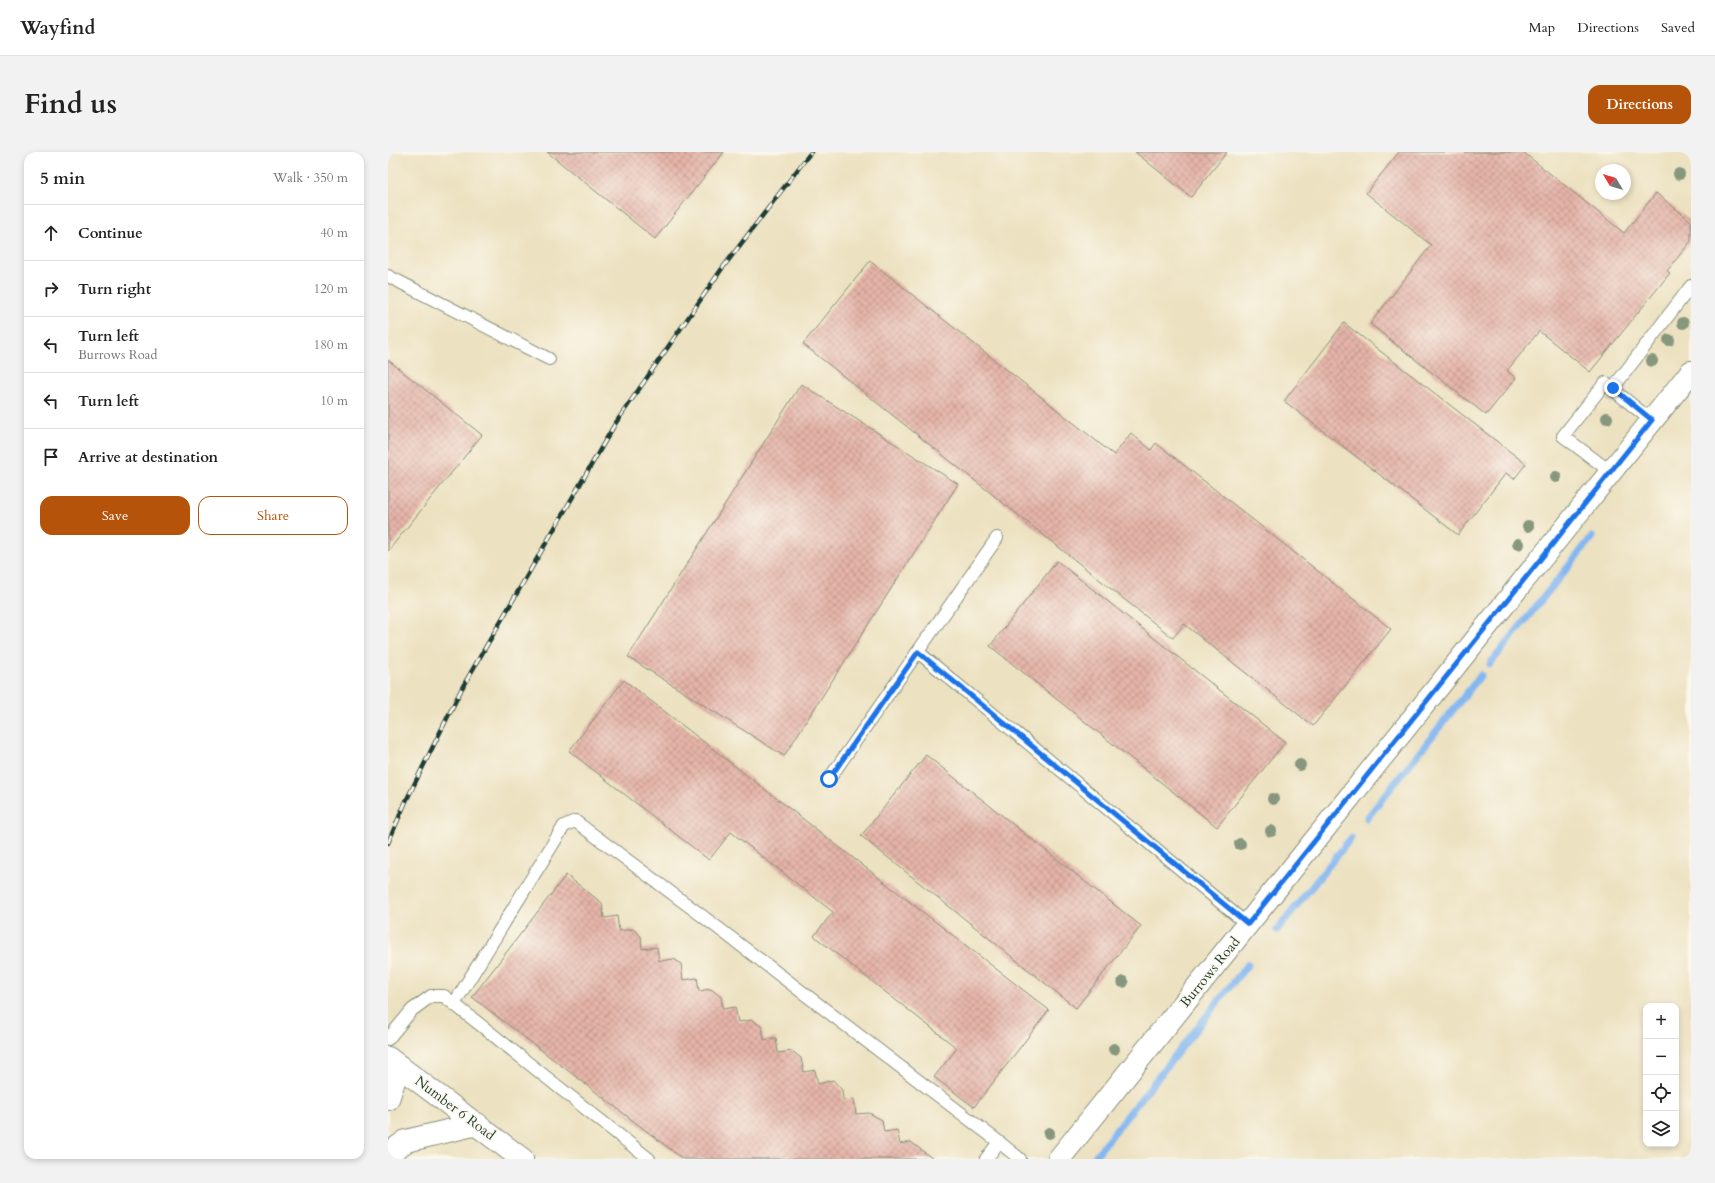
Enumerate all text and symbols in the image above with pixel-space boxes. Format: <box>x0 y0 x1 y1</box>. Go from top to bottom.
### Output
text: Wayfind <box>20 15 95 41</box>
text: Map <box>1529 18 1555 37</box>
text: Directions <box>1577 18 1639 37</box>
text: Saved <box>1661 18 1695 37</box>
text: Find us <box>24 85 117 123</box>
button: Directions <box>1588 85 1691 124</box>
north arrow <box>1595 164 1631 200</box>
text: 5 min <box>40 167 85 190</box>
text: Walk · 350 m <box>273 169 348 187</box>
icon: ahead <box>40 222 62 244</box>
text: Continue <box>78 223 143 243</box>
text: 40 m <box>320 224 348 242</box>
icon: right <box>40 278 62 300</box>
text: Turn right <box>78 279 151 299</box>
text: 120 m <box>314 280 348 298</box>
text: Turn left <box>78 326 139 346</box>
icon: left <box>40 334 62 356</box>
text: 180 m <box>314 336 348 354</box>
text: Burrows Road <box>78 346 157 364</box>
route end <box>1604 379 1622 397</box>
icon: left <box>40 390 62 412</box>
text: Turn left <box>78 391 139 411</box>
text: 10 m <box>320 392 348 410</box>
icon: arrive <box>40 446 62 468</box>
text: Arrive at destination <box>78 447 218 467</box>
button: Save <box>40 496 190 535</box>
button: Share <box>198 496 348 535</box>
route start <box>820 770 838 788</box>
street label: Burrows Road <box>1176 932 1245 1011</box>
map controls <box>1643 1003 1679 1147</box>
button: + <box>1643 1003 1679 1039</box>
button: − <box>1643 1039 1679 1075</box>
street label: Number 6 Road <box>411 1072 499 1145</box>
button: locate <box>1643 1075 1679 1111</box>
button: layers <box>1643 1111 1679 1147</box>

